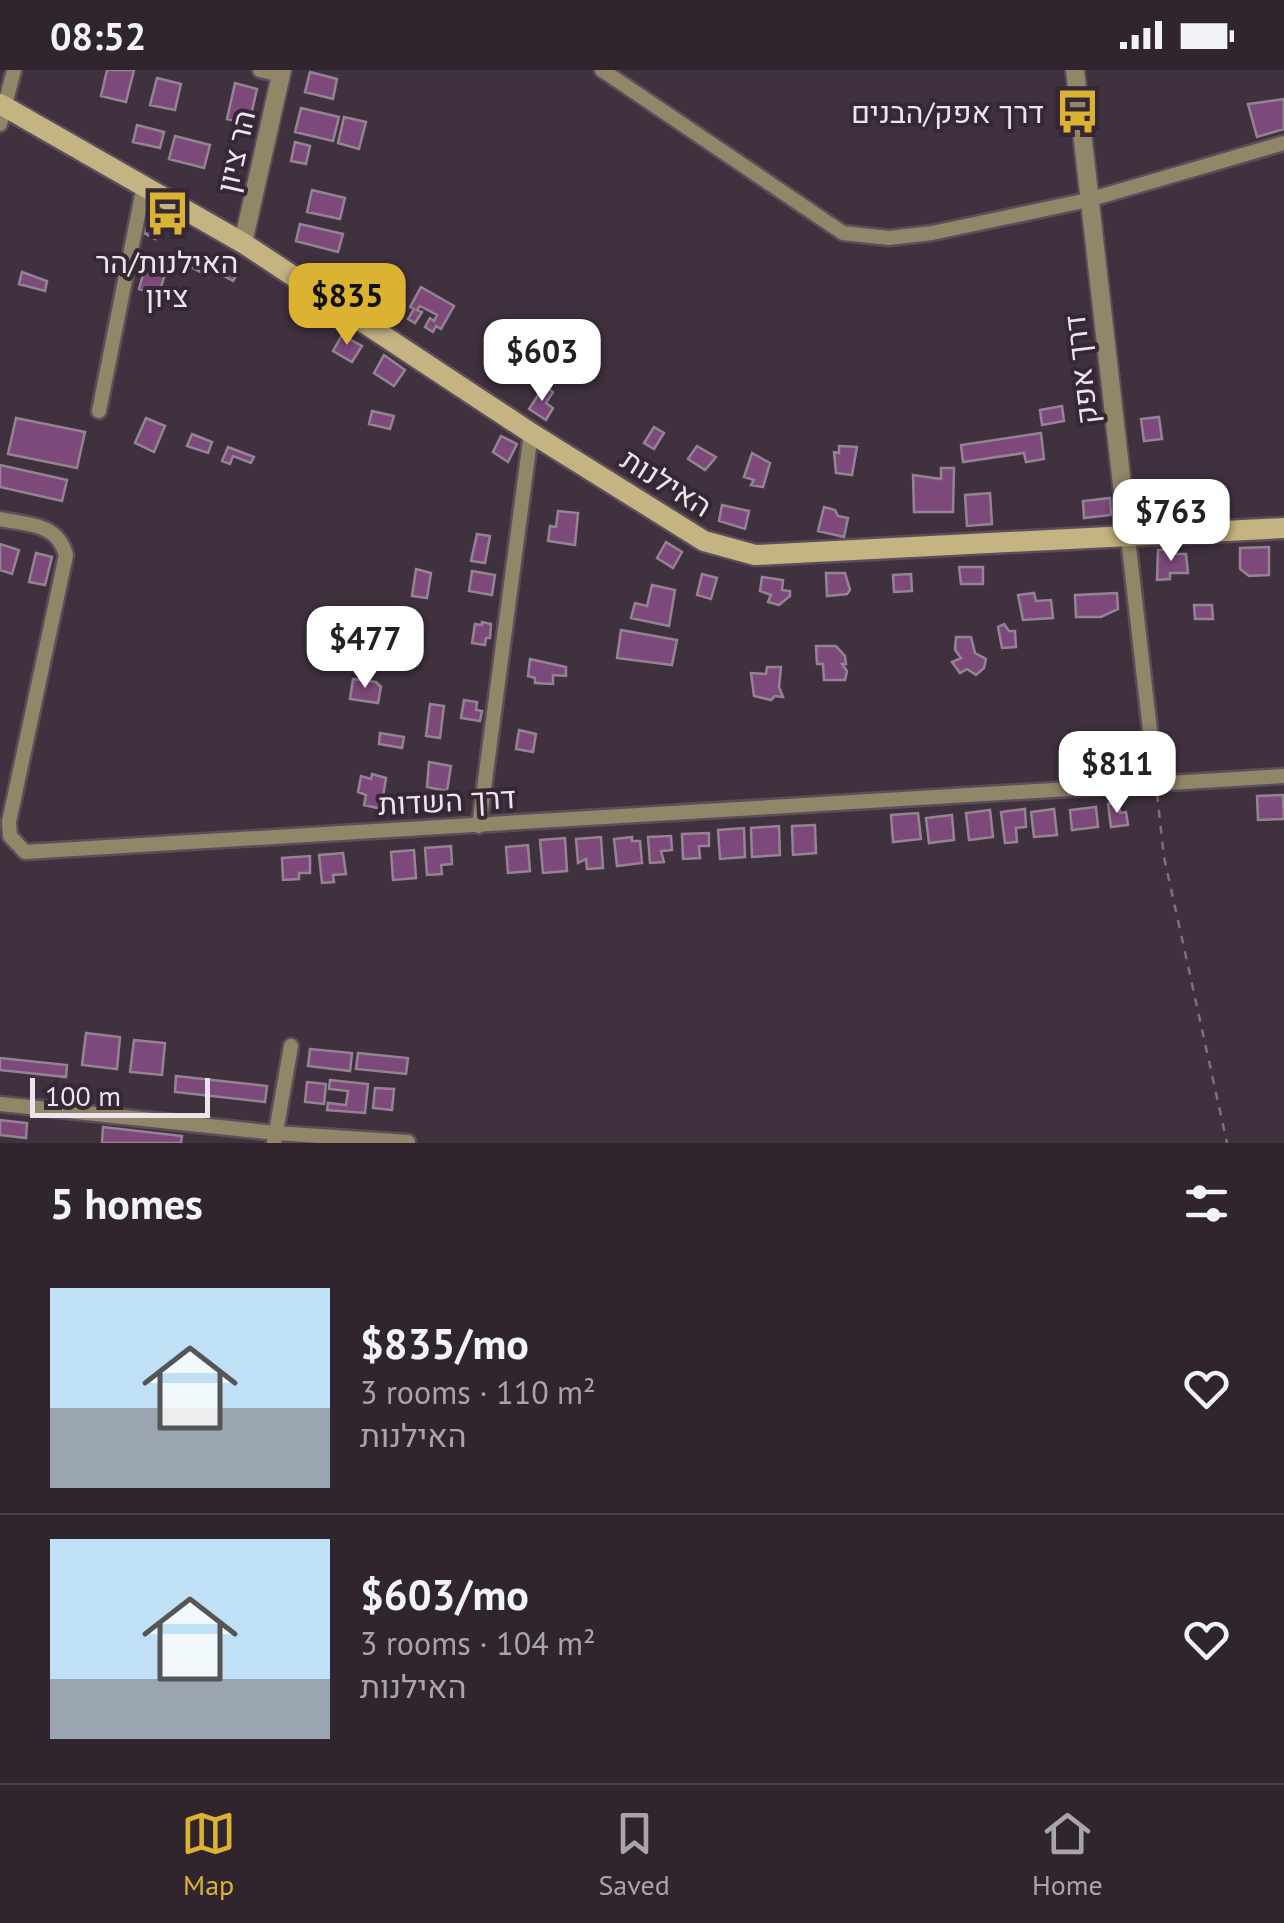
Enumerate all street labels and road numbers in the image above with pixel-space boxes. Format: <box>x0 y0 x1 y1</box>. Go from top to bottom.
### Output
street label: הר ציון <box>207 106 263 196</box>
street label: דרך אפק <box>1054 313 1106 427</box>
street label: האילנות <box>614 439 720 525</box>
street label: דרך השדות <box>377 777 517 823</box>

